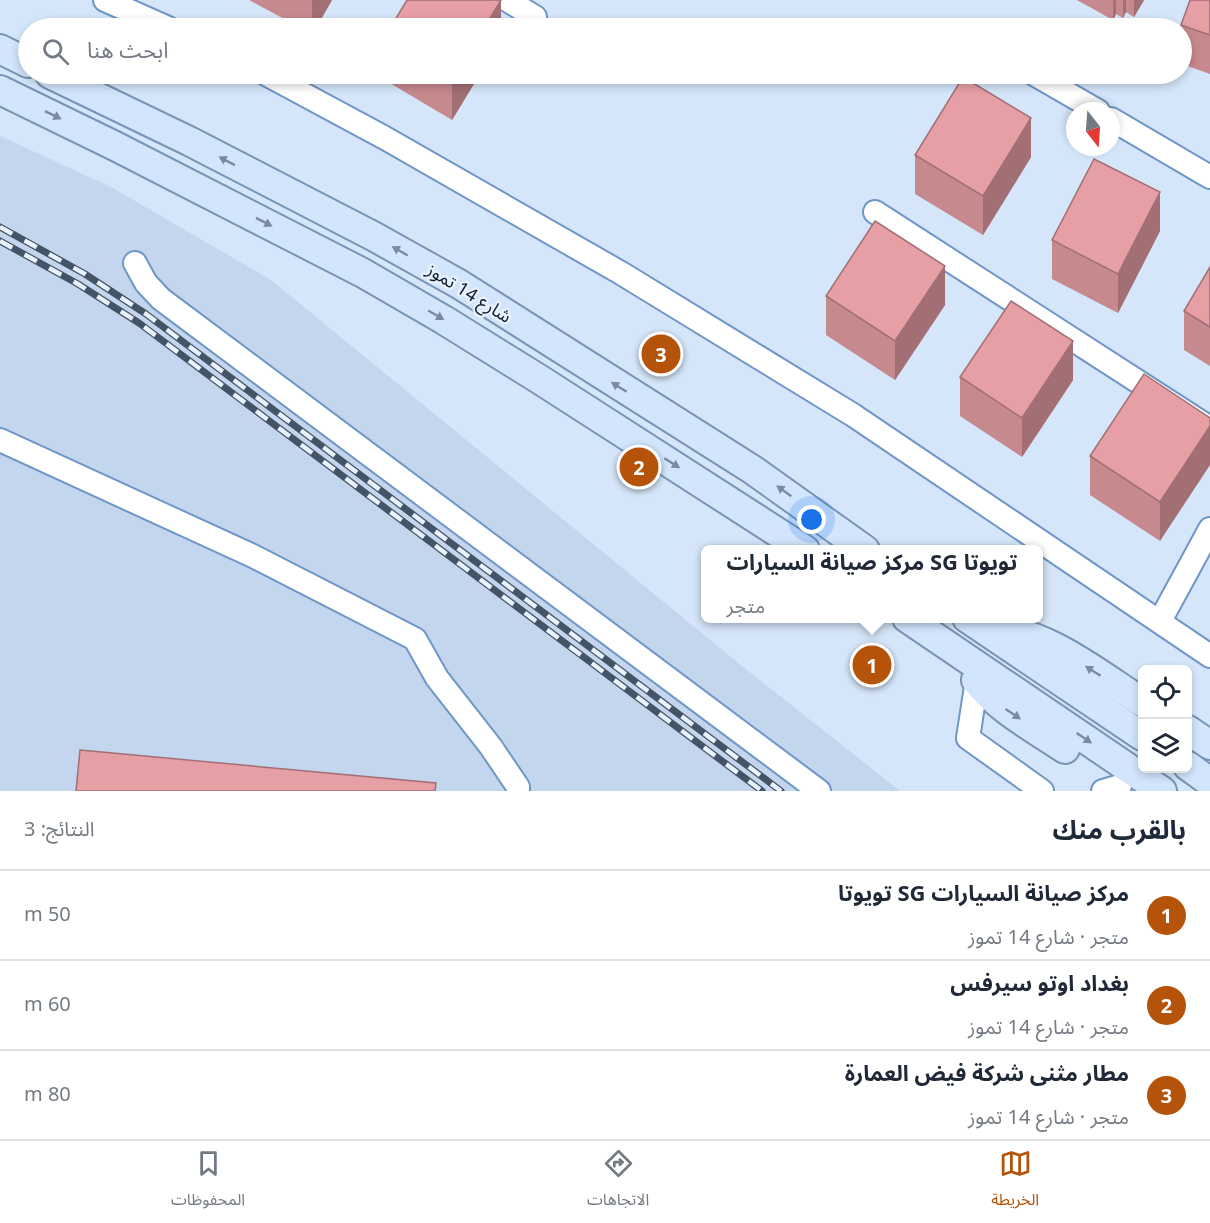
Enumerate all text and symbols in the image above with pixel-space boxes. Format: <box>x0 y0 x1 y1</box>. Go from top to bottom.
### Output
search box <box>18 18 1192 84</box>
text: ابحث هنا <box>87 28 169 74</box>
icon: search <box>39 35 72 68</box>
north arrow <box>1066 102 1120 156</box>
one-way arrow <box>44 111 61 120</box>
one-way arrow <box>218 156 236 166</box>
one-way arrow <box>256 218 273 227</box>
one-way arrow <box>391 246 408 256</box>
street label: شارع 14 تموز <box>417 251 520 335</box>
one-way arrow <box>428 310 445 320</box>
pin: 3 <box>642 332 680 376</box>
one-way arrow <box>611 381 627 392</box>
pin: 2 <box>620 444 658 490</box>
one-way arrow <box>664 458 680 469</box>
one-way arrow <box>776 485 792 497</box>
your location <box>797 505 826 534</box>
text: مركز صيانة السيارات SG تويوتا <box>727 540 1017 586</box>
popup <box>701 545 1043 623</box>
text: متجر <box>727 586 765 628</box>
pin: 1 <box>852 642 892 688</box>
one-way arrow <box>1085 665 1101 676</box>
map controls <box>1138 665 1192 773</box>
button: locate <box>1138 665 1192 719</box>
one-way arrow <box>1005 708 1021 719</box>
button: layers <box>1138 719 1192 773</box>
one-way arrow <box>1076 732 1092 743</box>
text: بالقرب منك <box>1052 803 1186 858</box>
text: النتائج: 3 <box>24 809 94 851</box>
text: مركز صيانة السيارات SG تويوتا <box>838 871 1129 917</box>
text: 50 m <box>24 894 71 936</box>
text: 1 <box>1161 896 1172 938</box>
text: متجر · شارع 14 تموز <box>968 917 1129 959</box>
text: بغداد اوتو سيرفس <box>950 961 1129 1007</box>
text: 60 m <box>24 984 71 1026</box>
text: 2 <box>1161 986 1172 1028</box>
text: متجر · شارع 14 تموز <box>968 1007 1129 1049</box>
text: مطار مثنى شركة فيض العمارة <box>845 1051 1129 1097</box>
text: 80 m <box>24 1074 71 1116</box>
text: 3 <box>1161 1076 1172 1118</box>
text: متجر · شارع 14 تموز <box>968 1097 1129 1139</box>
tab: المحفوظات <box>171 1147 245 1217</box>
tab: الاتجاهات <box>587 1147 649 1217</box>
tab: الخريطة <box>991 1147 1039 1217</box>

